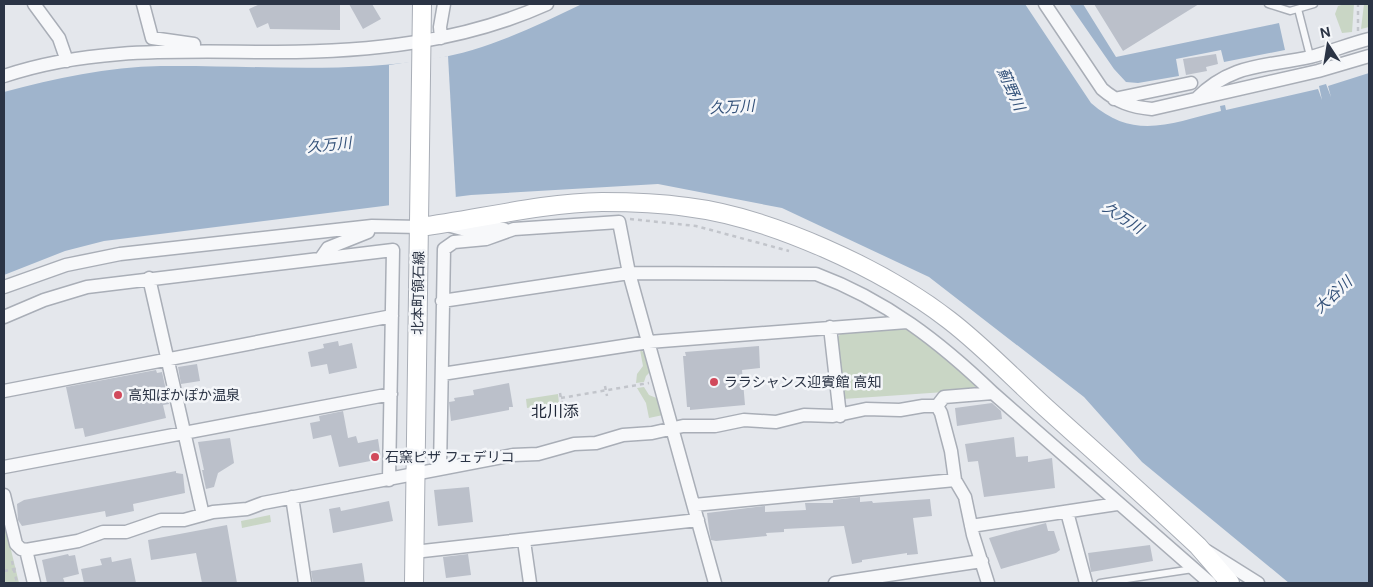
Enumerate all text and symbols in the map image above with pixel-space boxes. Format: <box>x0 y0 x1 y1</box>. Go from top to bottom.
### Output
north arrow <box>1303 20 1353 70</box>
text: N <box>1318 22 1332 42</box>
water label: 薊野川 <box>993 64 1030 115</box>
water label: 久万川 <box>709 96 757 118</box>
water label: 久万川 <box>306 132 354 157</box>
water label: 久万川 <box>1099 197 1149 240</box>
street label: 北本町領石線 <box>408 251 428 335</box>
water label: 大谷川 <box>1310 271 1358 318</box>
place label: ララシャンス迎賓館 高知 <box>724 373 881 391</box>
marker: ララシャンス迎賓館 高知 <box>708 376 720 388</box>
place label: 高知ぽかぽか温泉 <box>128 386 240 404</box>
marker: 高知ぽかぽか温泉 <box>112 389 124 401</box>
district label: 北川添 <box>531 401 579 422</box>
place label: 石窯ピザ フェデリコ <box>385 448 515 466</box>
marker: 石窯ピザ フェデリコ <box>369 451 381 463</box>

